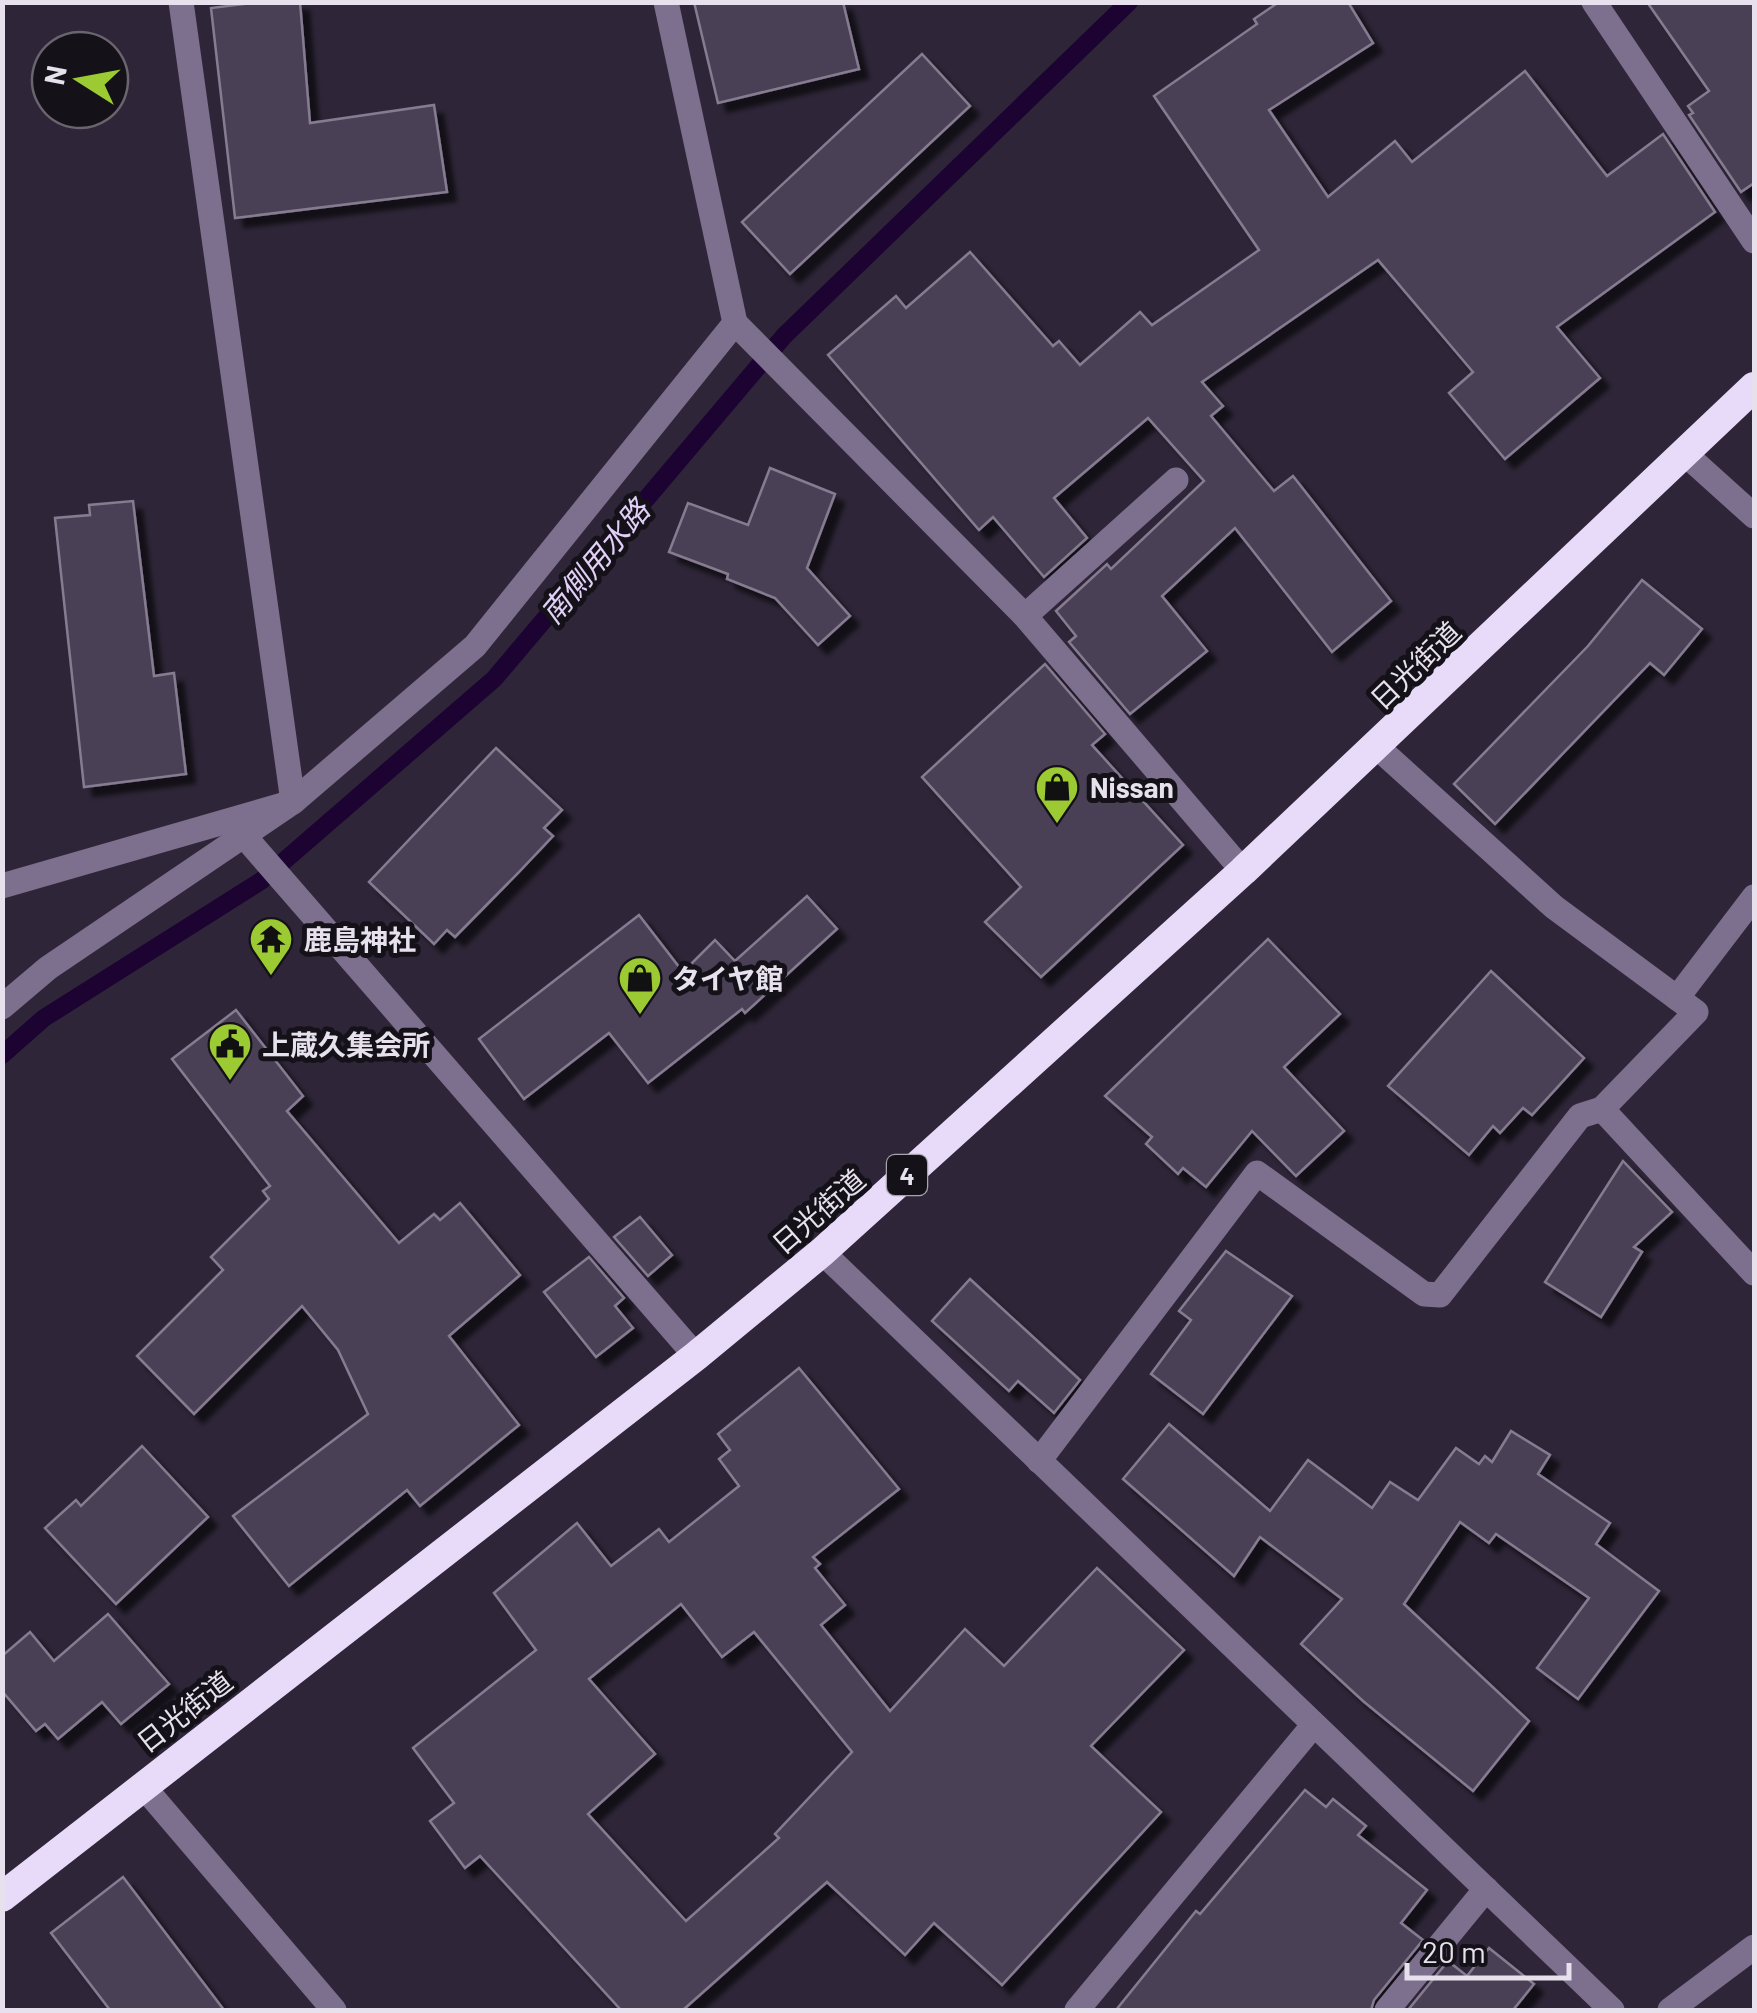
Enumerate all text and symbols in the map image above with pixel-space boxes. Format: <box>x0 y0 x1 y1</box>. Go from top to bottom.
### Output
north arrow <box>30 30 130 130</box>
text: N <box>36 63 73 87</box>
water label: 南側用水路 <box>532 490 658 630</box>
street label: 日光街道 <box>1363 614 1467 716</box>
shop icon: Nissan <box>1034 764 1080 825</box>
place label: Nissan <box>1090 770 1174 804</box>
temple icon: 鹿島神社 <box>248 916 294 977</box>
place label: 鹿島神社 <box>304 922 416 956</box>
shop icon: タイヤ館 <box>617 955 663 1016</box>
place label: タイヤ館 <box>672 961 783 995</box>
public building icon: 上蔵久集会所 <box>207 1021 253 1082</box>
place label: 上蔵久集会所 <box>262 1027 430 1061</box>
road number: 4 <box>887 1155 927 1195</box>
street label: 日光街道 <box>765 1161 871 1261</box>
street label: 日光街道 <box>129 1663 239 1759</box>
scale bar <box>1407 1918 1570 1980</box>
text: 20 m <box>1422 1933 1486 1969</box>

